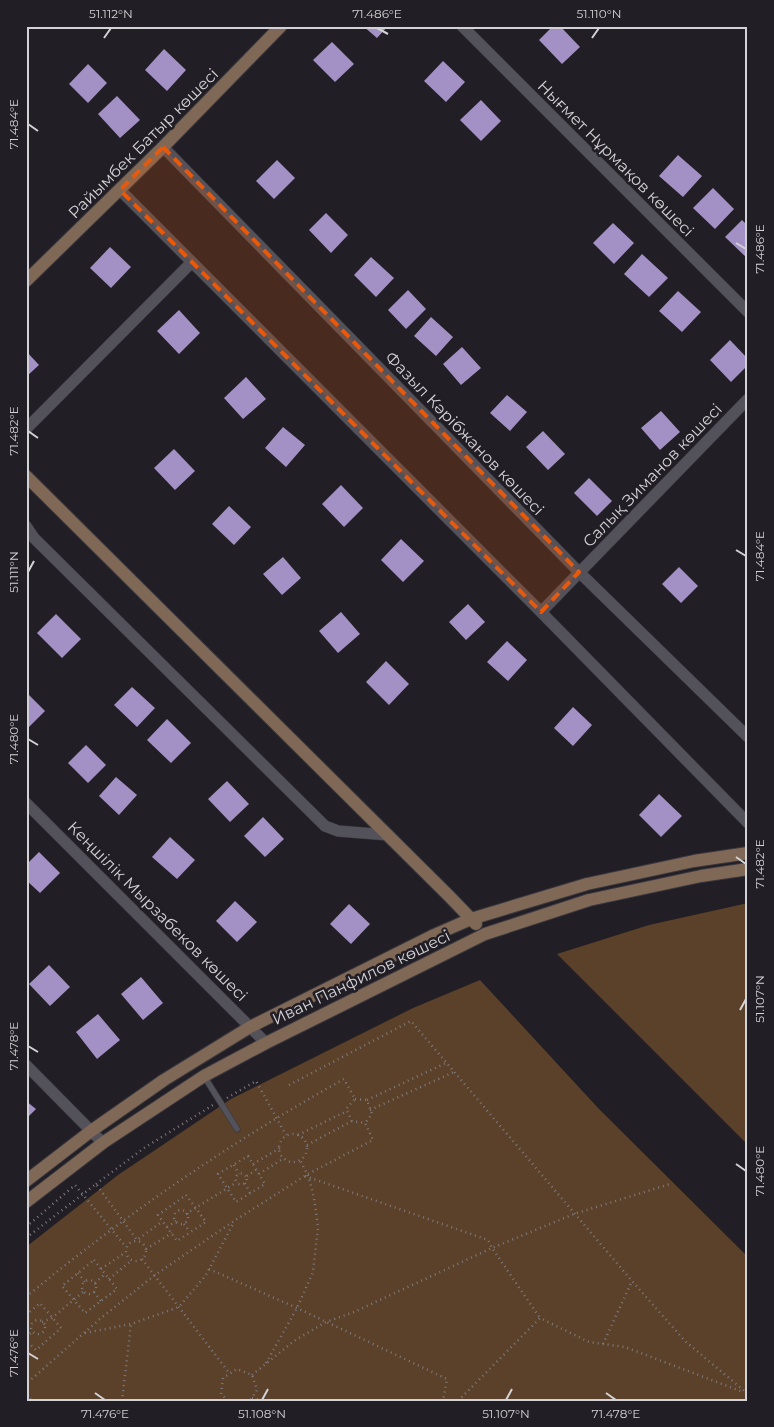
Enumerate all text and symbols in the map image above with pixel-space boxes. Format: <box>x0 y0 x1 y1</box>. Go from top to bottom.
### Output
text: 51.112°N <box>89 6 133 21</box>
text: 71.486°E <box>352 6 402 21</box>
text: 51.110°N <box>577 6 621 21</box>
street label: Райымбек Батыр көшесі <box>64 64 222 222</box>
street label: Нығмет Нұрмақов көшесі <box>534 76 698 240</box>
text: 71.484°E <box>6 99 21 149</box>
text: 71.486°E <box>752 224 767 274</box>
street label: Фазыл Кәрібжанов көшесі <box>381 348 548 519</box>
street label: Салық Зиманов көшесі <box>579 400 726 551</box>
text: 71.482°E <box>6 406 21 456</box>
text: 71.484°E <box>752 531 767 581</box>
text: 51.111°N <box>6 551 21 593</box>
text: 71.480°E <box>6 714 21 764</box>
street label: Кеңшілік Мырзабеков көшесі <box>64 817 252 1005</box>
text: 71.482°E <box>752 839 767 889</box>
street label: Иван Панфилов көшесі <box>269 926 453 1029</box>
text: 51.107°N <box>752 975 767 1023</box>
text: 71.478°E <box>6 1022 21 1070</box>
text: 71.480°E <box>752 1146 767 1196</box>
text: 71.476°E <box>6 1329 21 1377</box>
text: 71.476°E <box>81 1406 129 1421</box>
text: 51.108°N <box>238 1406 286 1421</box>
text: 51.107°N <box>482 1406 530 1421</box>
text: 71.478°E <box>592 1406 640 1421</box>

